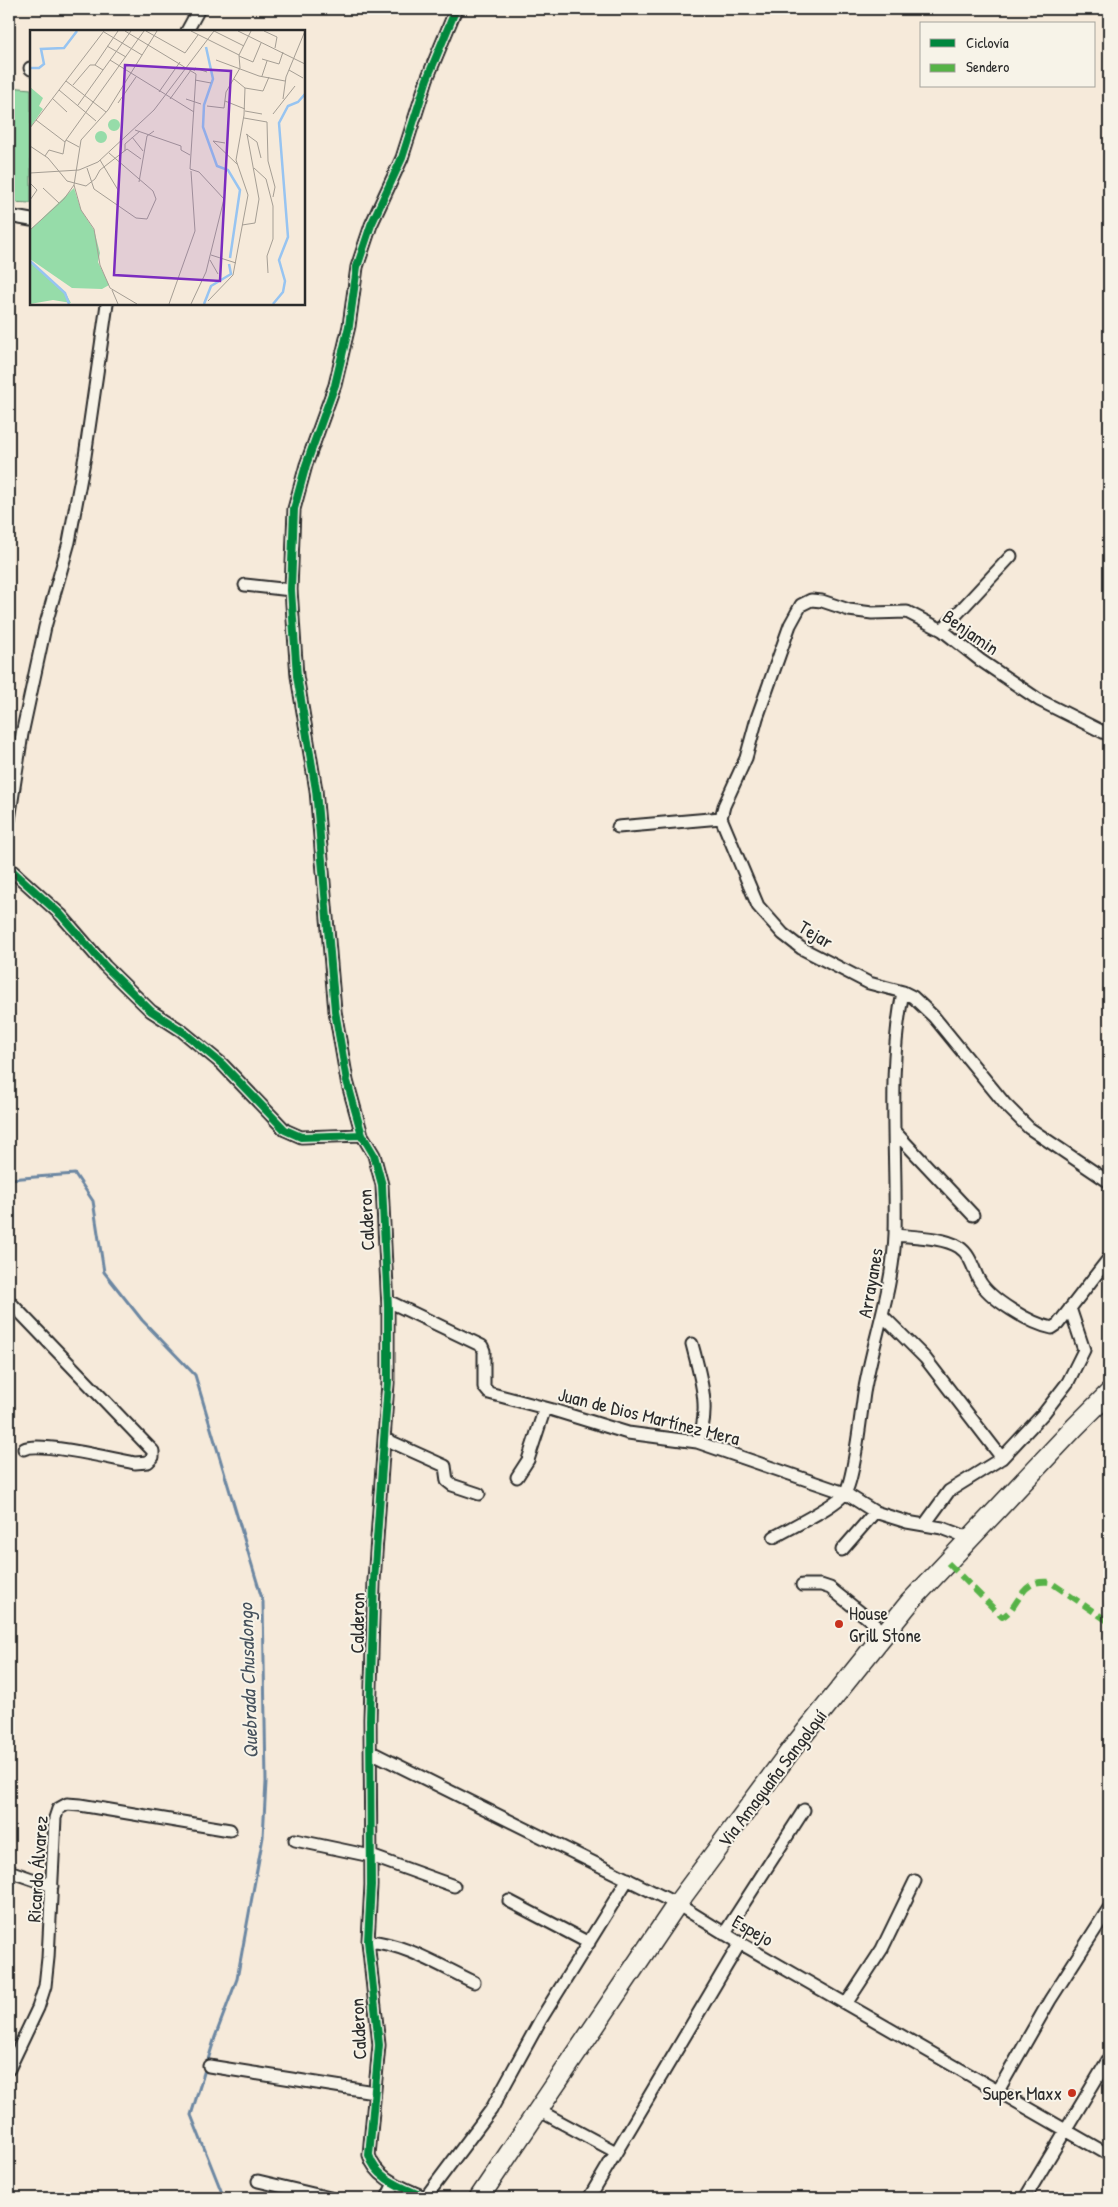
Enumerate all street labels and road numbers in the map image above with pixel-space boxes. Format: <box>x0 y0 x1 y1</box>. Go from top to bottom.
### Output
street label: Benjamin <box>938 603 1004 661</box>
street label: Tejar <box>794 914 839 955</box>
street label: Calderon <box>351 1189 381 1251</box>
street label: Arrayanes <box>851 1246 889 1320</box>
street label: Juan de Dios Martínez Mera <box>556 1381 743 1451</box>
street label: Calderon <box>343 1592 371 1654</box>
street label: Via Amaguaña Sangolquí <box>711 1704 833 1852</box>
street label: Ricardo Álvarez <box>20 1815 54 1923</box>
street label: Espejo <box>728 1908 779 1952</box>
street label: Calderon <box>343 1998 373 2060</box>

